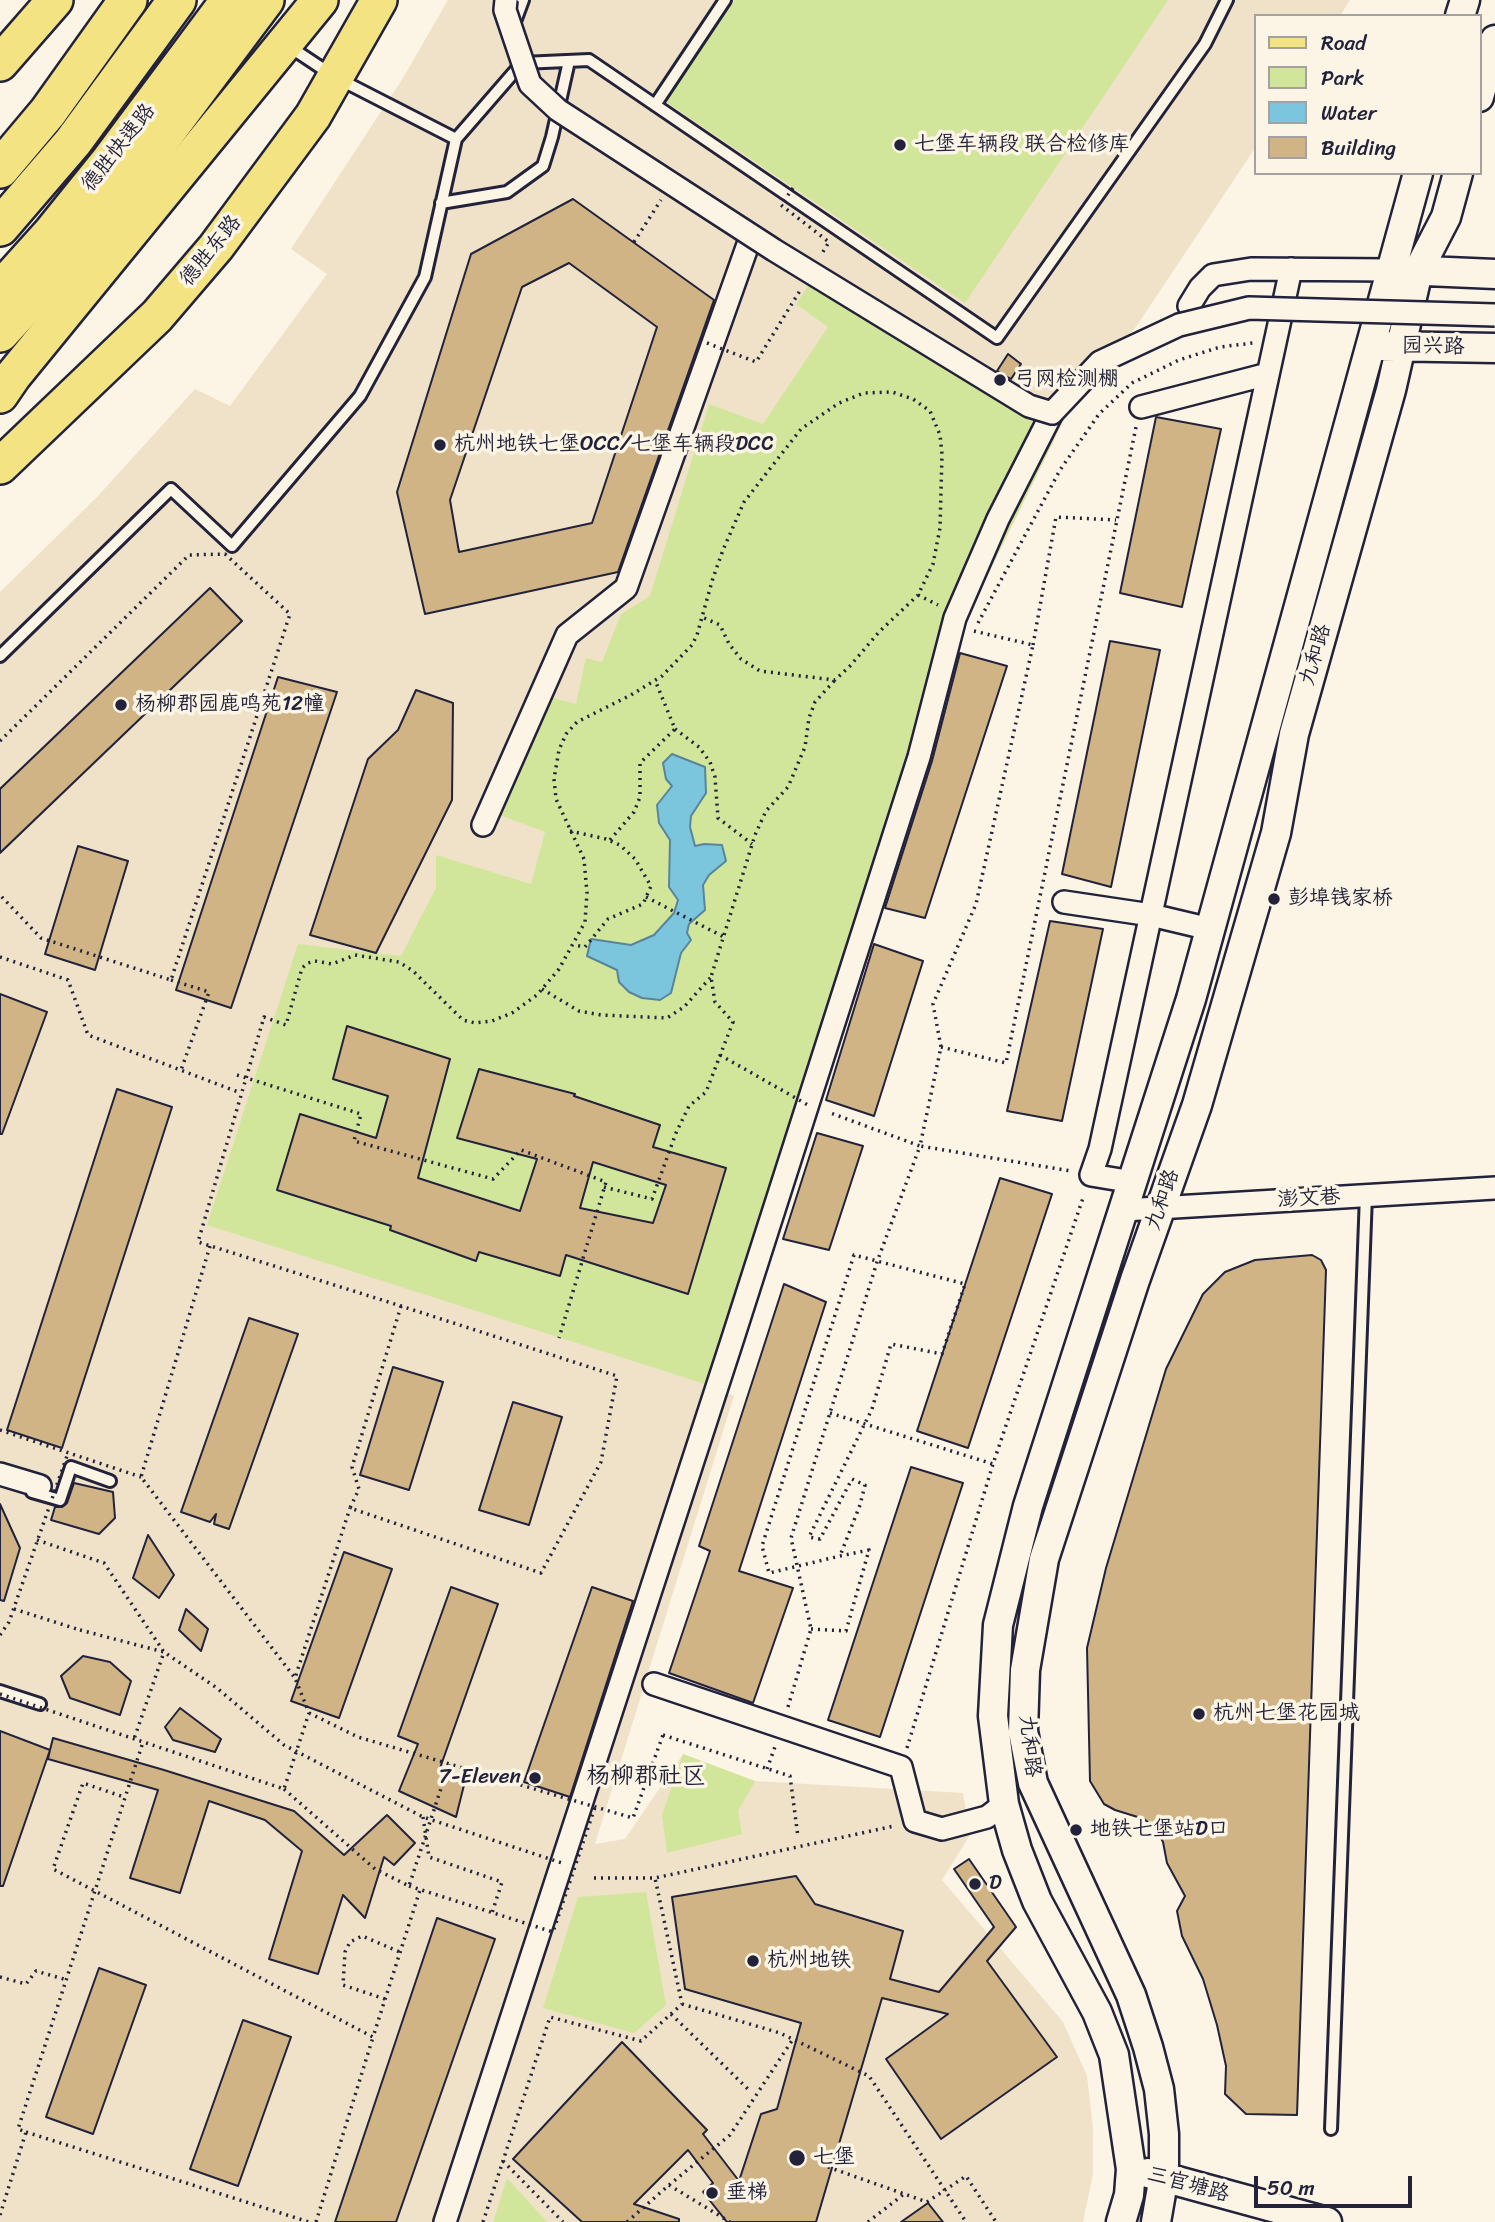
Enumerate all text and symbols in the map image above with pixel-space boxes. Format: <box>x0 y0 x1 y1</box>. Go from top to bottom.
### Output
legend <box>1254 14 1481 175</box>
text: Road <box>1321 24 1366 62</box>
text: Park <box>1321 59 1364 97</box>
text: Water <box>1321 94 1376 132</box>
street label: 德胜快速路 <box>77 99 161 197</box>
text: Building <box>1321 129 1396 167</box>
place label: 七堡车辆段 联合检修库 <box>914 132 1129 158</box>
marker: 七堡车辆段 联合检修库 <box>892 137 908 153</box>
street label: 德胜东路 <box>175 210 247 292</box>
street label: 园兴路 <box>1401 334 1465 360</box>
place label: 弓网检测棚 <box>1014 367 1119 393</box>
marker: 弓网检测棚 <box>992 372 1008 388</box>
place label: 杭州地铁七堡OCC/七堡车辆段DCC <box>454 432 773 458</box>
marker: 杭州地铁七堡OCC/七堡车辆段DCC <box>432 437 448 453</box>
street label: 九和路 <box>1295 621 1337 689</box>
place label: 杨柳郡园鹿鸣苑12幢 <box>135 692 324 718</box>
marker: 杨柳郡园鹿鸣苑12幢 <box>113 697 129 713</box>
place label: 彭埠钱家桥 <box>1288 886 1393 912</box>
marker: 彭埠钱家桥 <box>1266 891 1282 907</box>
street label: 九和路 <box>1141 1166 1185 1234</box>
street label: 澎文巷 <box>1277 1185 1341 1213</box>
place label: 杭州七堡花园城 <box>1213 1701 1360 1727</box>
marker: 杭州七堡花园城 <box>1191 1706 1207 1722</box>
street label: 九和路 <box>1013 1713 1045 1779</box>
district label: 杨柳郡社区 <box>586 1763 706 1791</box>
place label: 7-Eleven <box>439 1765 521 1791</box>
marker: 7-Eleven <box>527 1770 543 1786</box>
place label: 地铁七堡站D口 <box>1090 1817 1229 1843</box>
marker: 地铁七堡站D口 <box>1068 1822 1084 1838</box>
place label: D <box>989 1871 1002 1897</box>
marker: D <box>967 1876 983 1892</box>
place label: 杭州地铁 <box>767 1948 851 1974</box>
marker: 杭州地铁 <box>745 1953 761 1969</box>
place label: 七堡 <box>813 2145 855 2171</box>
marker: 七堡 <box>787 2148 807 2168</box>
street label: 三官塘路 <box>1144 2162 1232 2208</box>
scale bar <box>1257 2162 1414 2206</box>
text: 50 m <box>1267 2169 1315 2207</box>
place label: 垂梯 <box>726 2180 768 2206</box>
marker: 垂梯 <box>704 2185 720 2201</box>

